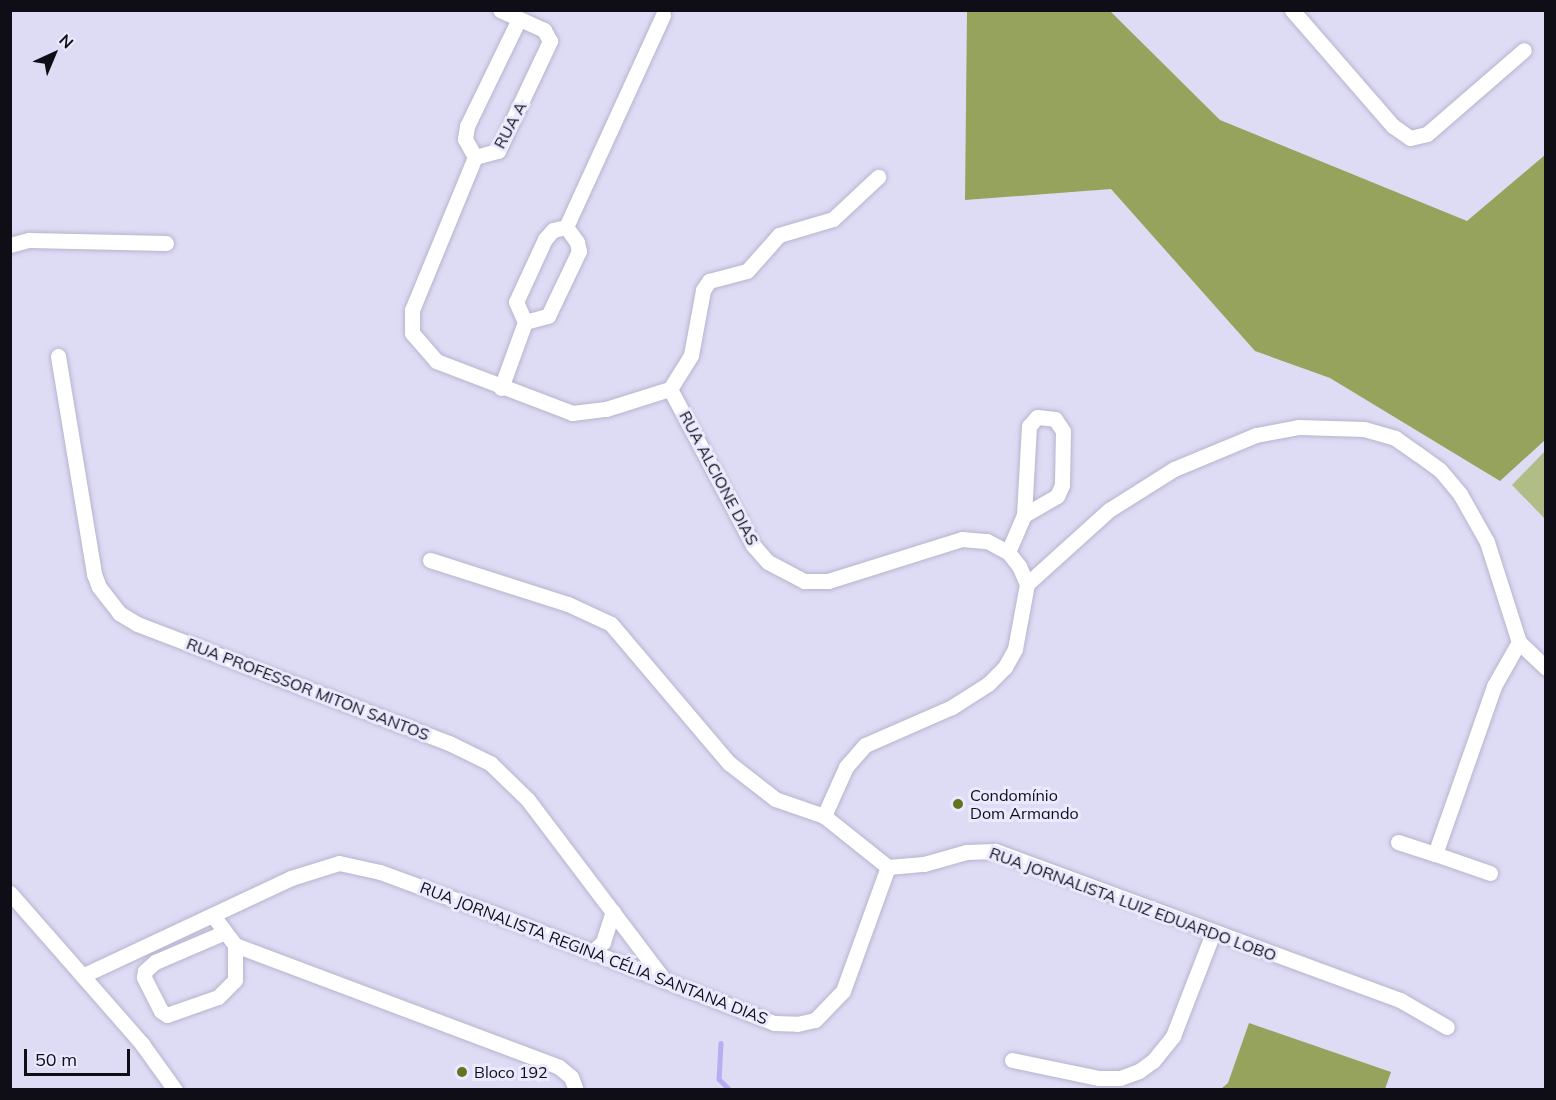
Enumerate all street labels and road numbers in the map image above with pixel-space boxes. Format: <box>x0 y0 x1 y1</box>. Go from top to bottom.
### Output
street label: RUA A <box>490 98 530 152</box>
street label: RUA ALCIONE DIAS <box>676 408 762 548</box>
street label: RUA PROFESSOR MITON SANTOS <box>184 634 432 744</box>
street label: RUA JORNALISTA LUIZ EDUARDO LOBO <box>987 843 1279 965</box>
street label: RUA JORNALISTA REGINA CÉLIA SANTANA DIAS <box>417 878 771 1028</box>

